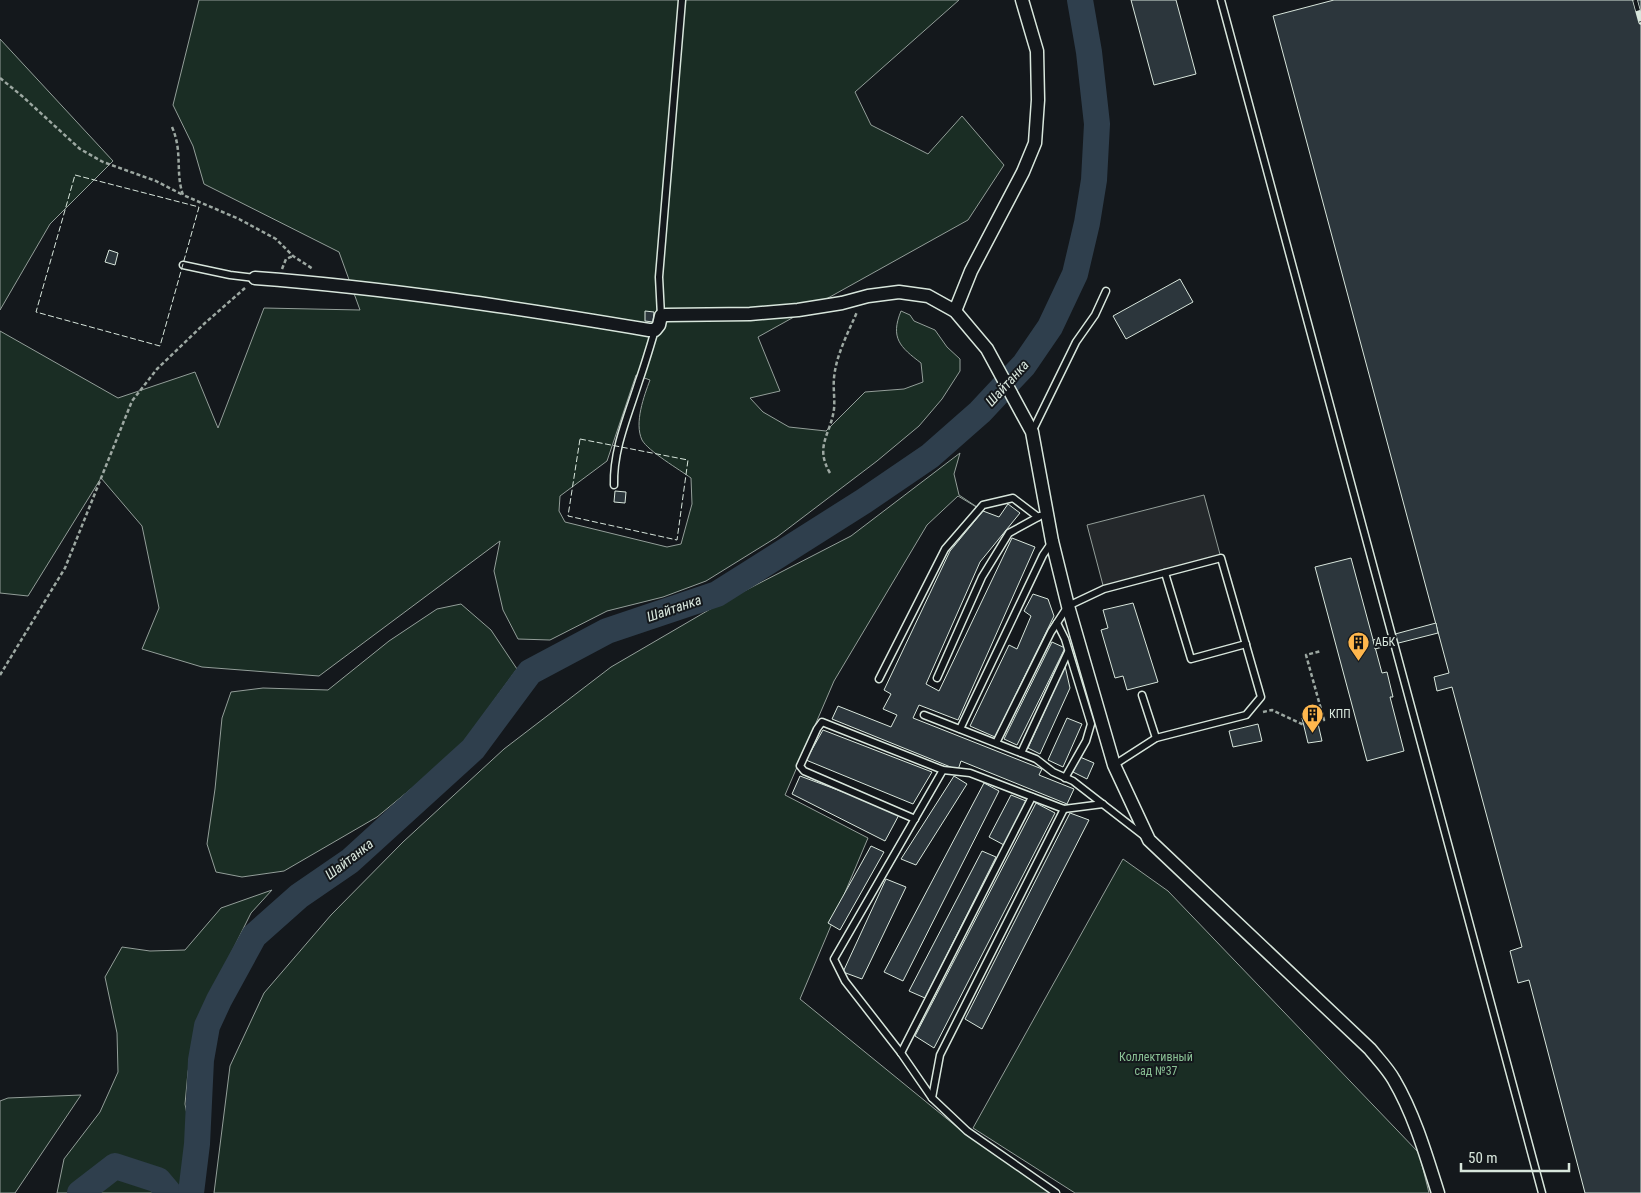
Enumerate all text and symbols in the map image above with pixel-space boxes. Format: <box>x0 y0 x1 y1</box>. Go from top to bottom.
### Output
water label: Шайтанка <box>982 357 1032 409</box>
water label: Шайтанка <box>645 591 703 625</box>
building icon: АБК <box>1347 630 1371 661</box>
place label: АБК <box>1375 635 1396 649</box>
building icon: КПП <box>1301 702 1325 733</box>
place label: КПП <box>1329 707 1351 721</box>
water label: Шайтанка <box>322 835 376 883</box>
park label: Коллективный сад №37 <box>1119 1050 1193 1078</box>
scale bar <box>1461 1140 1568 1172</box>
text: 50 m <box>1468 1149 1498 1167</box>

